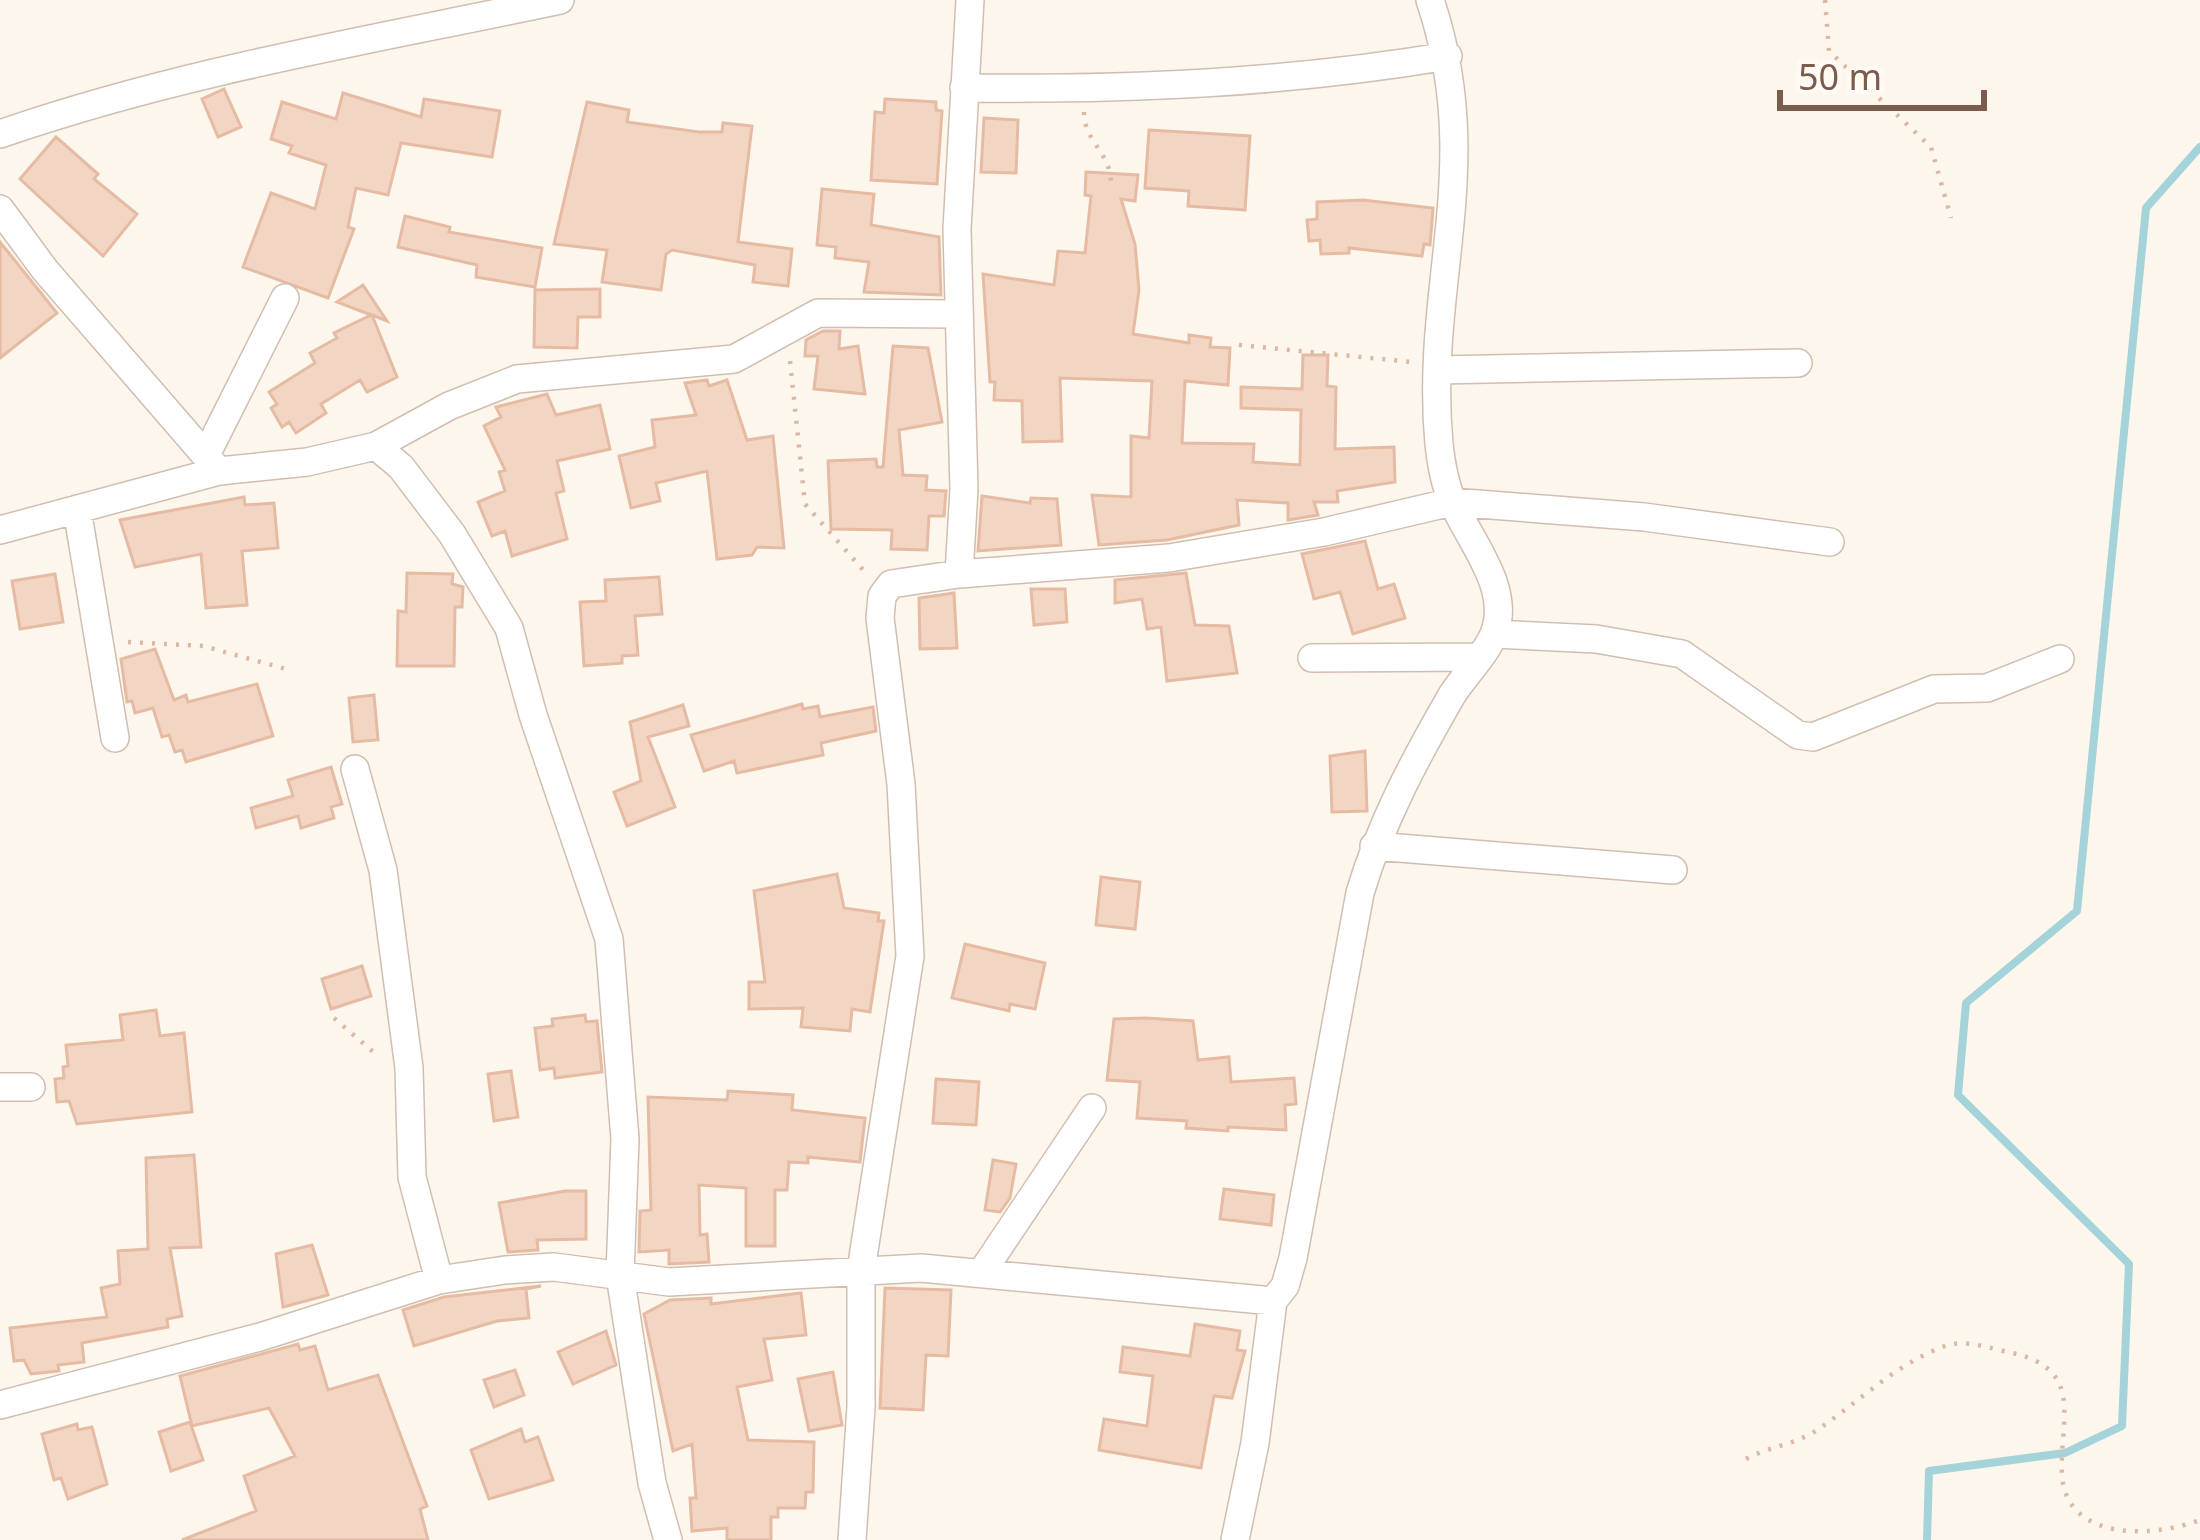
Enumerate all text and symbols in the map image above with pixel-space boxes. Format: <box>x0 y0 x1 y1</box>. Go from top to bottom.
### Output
scale bar <box>1780 36 1984 110</box>
text: 50 m <box>1798 52 1882 101</box>

